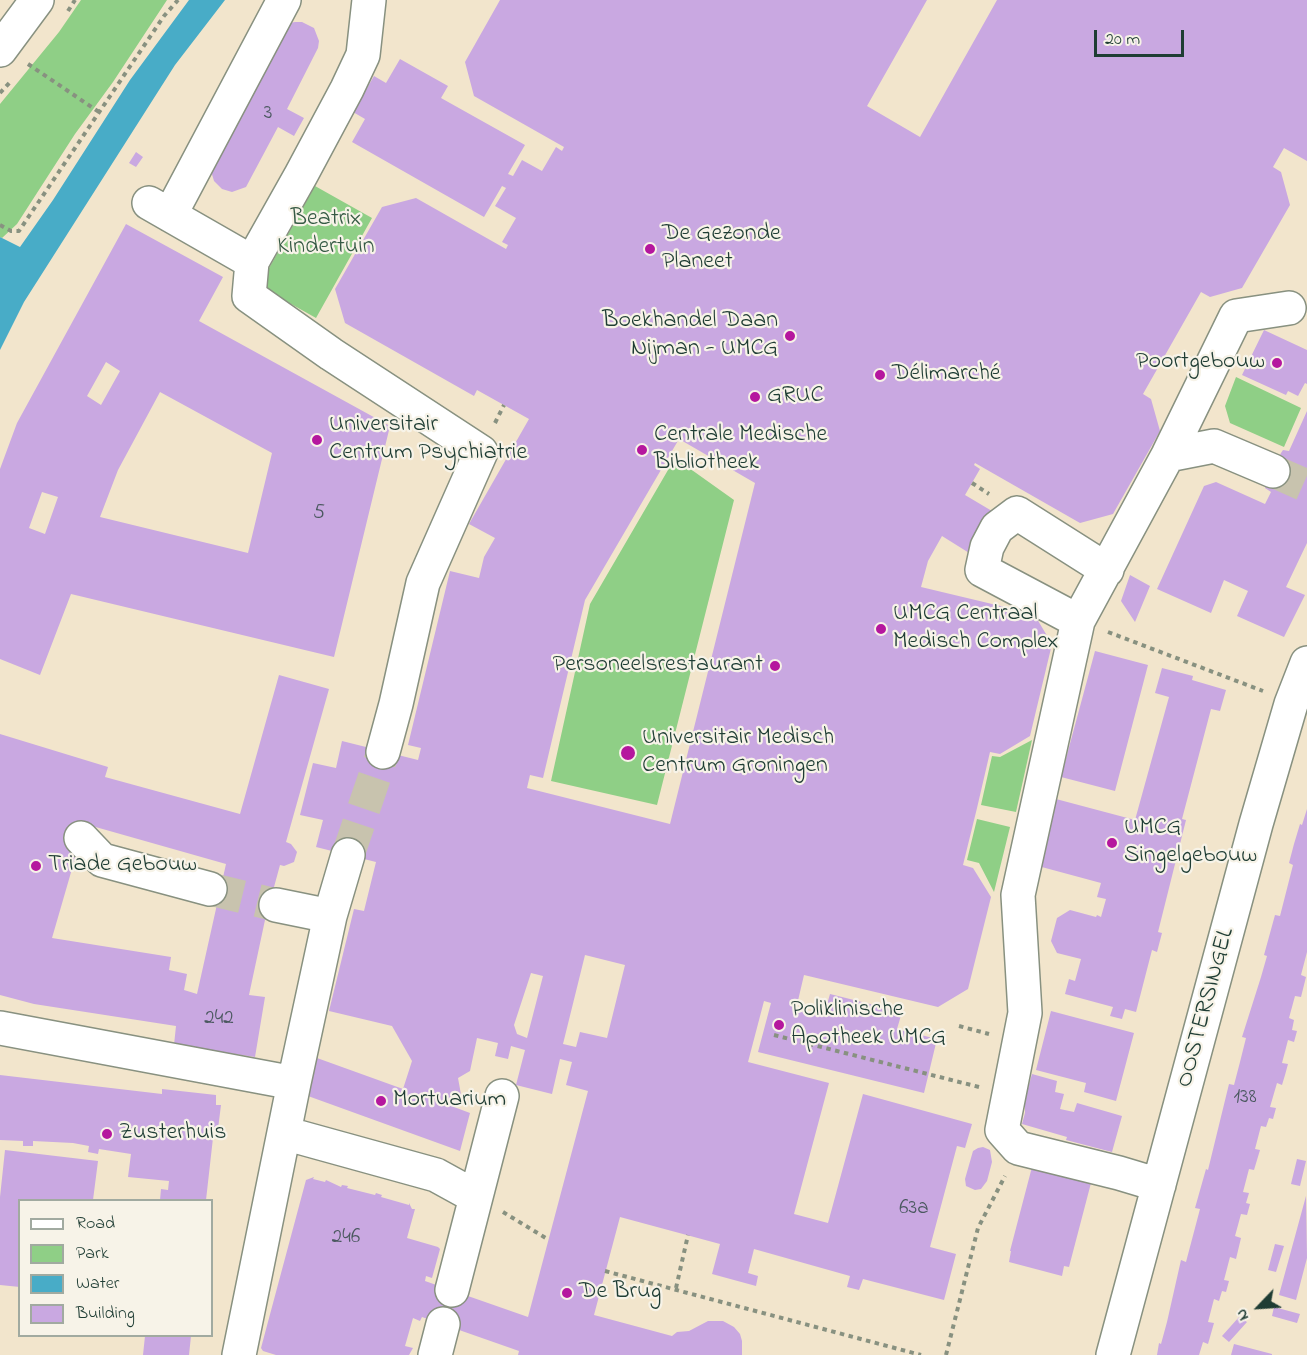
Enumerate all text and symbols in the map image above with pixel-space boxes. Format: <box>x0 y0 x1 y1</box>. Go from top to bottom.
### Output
scale bar <box>1097 18 1187 56</box>
text: 20 m <box>1105 27 1140 53</box>
house number: 3 <box>264 102 272 128</box>
park label: Beatrix Kindertuin <box>277 206 375 262</box>
place label: De Gezonde Planeet <box>662 221 781 277</box>
marker: De Gezonde Planeet <box>643 242 657 256</box>
place label: Boekhandel Daan Nijman - UMCG <box>602 308 778 364</box>
marker: Boekhandel Daan Nijman - UMCG <box>783 329 797 343</box>
place label: Poortgebouw <box>1136 349 1265 377</box>
marker: Poortgebouw <box>1270 356 1284 370</box>
place label: Délimarché <box>892 361 1001 389</box>
marker: Délimarché <box>873 368 887 382</box>
place label: GRUC <box>767 383 824 411</box>
marker: GRUC <box>748 390 762 404</box>
place label: Universitair Centrum Psychiatrie <box>329 412 527 468</box>
place label: Centrale Medische Bibliotheek <box>654 422 827 478</box>
marker: Universitair Centrum Psychiatrie <box>310 433 324 447</box>
marker: Centrale Medische Bibliotheek <box>635 443 649 457</box>
house number: 5 <box>313 502 325 528</box>
place label: UMCG Centraal Medisch Complex <box>893 601 1059 657</box>
marker: UMCG Centraal Medisch Complex <box>874 622 888 636</box>
place label: Personeelsrestaurant <box>553 652 763 680</box>
marker: Personeelsrestaurant <box>768 659 782 673</box>
place label: Universitair Medisch Centrum Groningen <box>642 725 834 781</box>
marker: Universitair Medisch Centrum Groningen <box>619 744 637 762</box>
place label: UMCG Singelgebouw <box>1124 815 1257 871</box>
marker: UMCG Singelgebouw <box>1105 836 1119 850</box>
place label: Triade Gebouw <box>48 852 197 880</box>
marker: Triade Gebouw <box>29 859 43 873</box>
street label: OOSTERSINGEL <box>1172 925 1242 1091</box>
place label: Poliklinische Apotheek UMCG <box>791 997 946 1053</box>
house number: 242 <box>204 1007 234 1033</box>
marker: Poliklinische Apotheek UMCG <box>772 1018 786 1032</box>
house number: 138 <box>1233 1086 1257 1112</box>
place label: Mortuarium <box>393 1087 506 1115</box>
marker: Mortuarium <box>374 1094 388 1108</box>
place label: Zusterhuis <box>119 1120 226 1148</box>
marker: Zusterhuis <box>100 1127 114 1141</box>
house number: 63a <box>899 1197 929 1223</box>
legend <box>18 1199 213 1337</box>
text: Road <box>76 1211 115 1237</box>
house number: 246 <box>332 1226 360 1252</box>
text: Park <box>76 1241 109 1267</box>
text: Water <box>76 1271 119 1297</box>
north arrow <box>1229 1277 1289 1337</box>
place label: De Brug <box>579 1279 661 1307</box>
marker: De Brug <box>560 1286 574 1300</box>
text: Building <box>76 1301 135 1327</box>
text: N <box>1230 1305 1256 1325</box>

